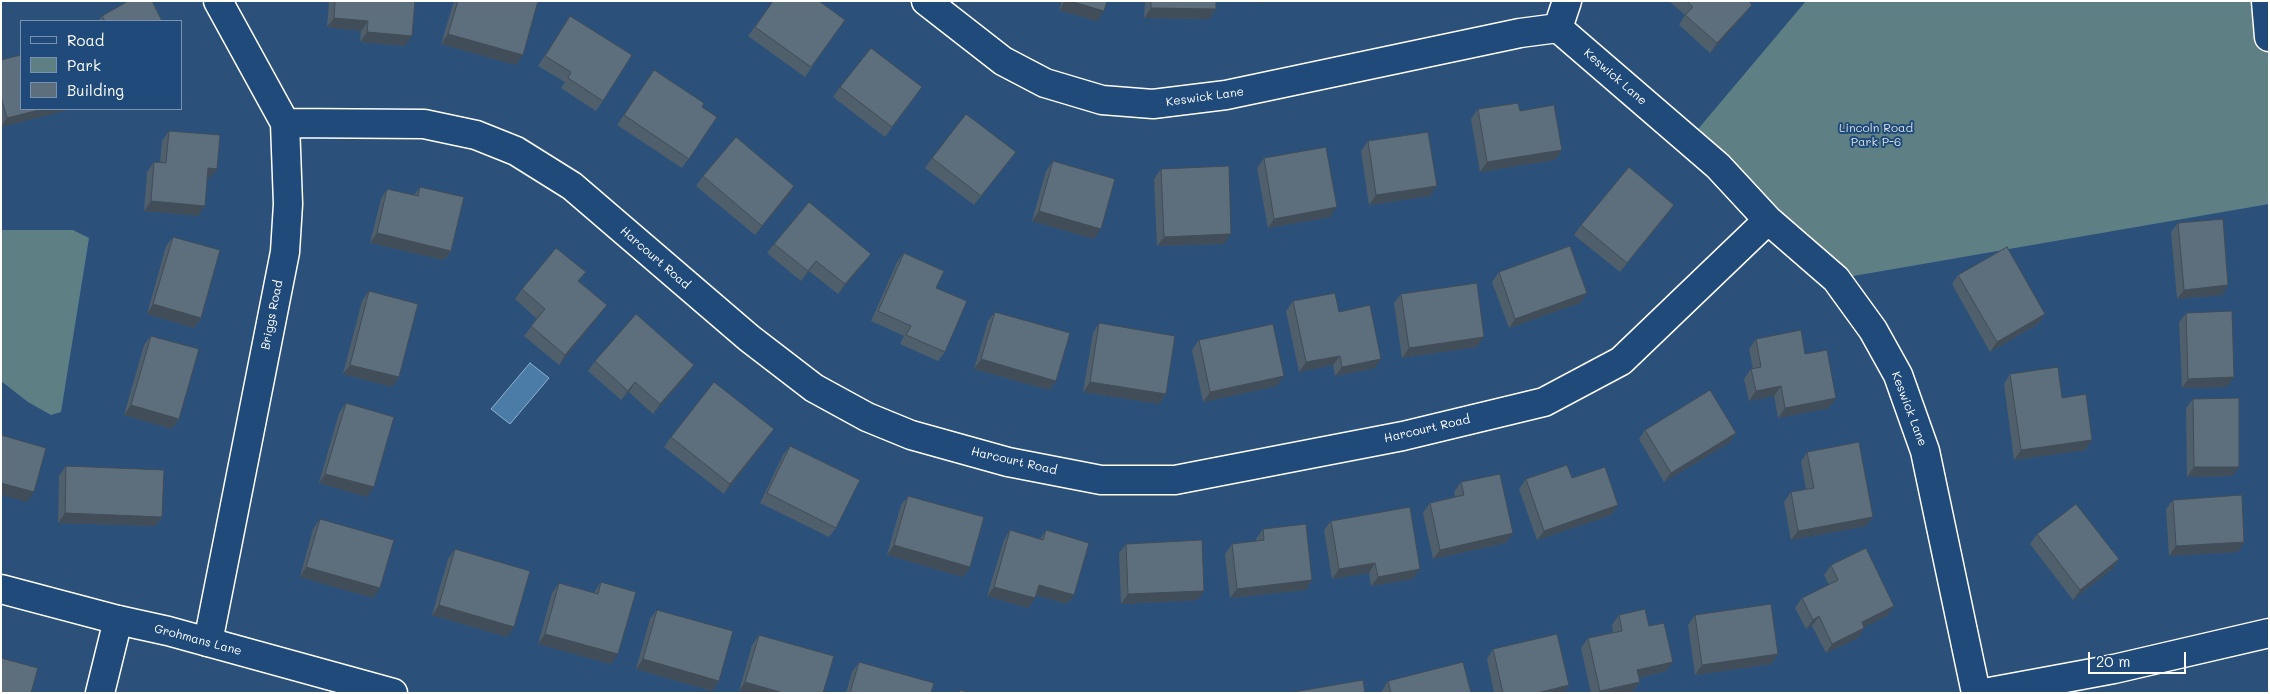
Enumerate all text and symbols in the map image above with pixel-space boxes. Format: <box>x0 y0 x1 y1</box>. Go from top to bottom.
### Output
legend <box>20 20 182 110</box>
text: Road <box>67 30 104 50</box>
street label: Keswick Lane <box>1581 46 1649 108</box>
text: Park <box>67 55 101 75</box>
text: Building <box>67 80 124 100</box>
street label: Keswick Lane <box>1165 84 1245 110</box>
park label: Lincoln Road Park P-6 <box>1839 121 1913 149</box>
street label: Harcourt Road <box>617 224 693 292</box>
street label: Briggs Road <box>258 279 286 351</box>
street label: Keswick Lane <box>1888 370 1930 448</box>
street label: Harcourt Road <box>1383 412 1471 446</box>
street label: Harcourt Road <box>970 444 1058 478</box>
street label: Grohmans Lane <box>153 621 243 659</box>
scale bar <box>2090 642 2188 674</box>
text: 20 m <box>2096 651 2130 671</box>

